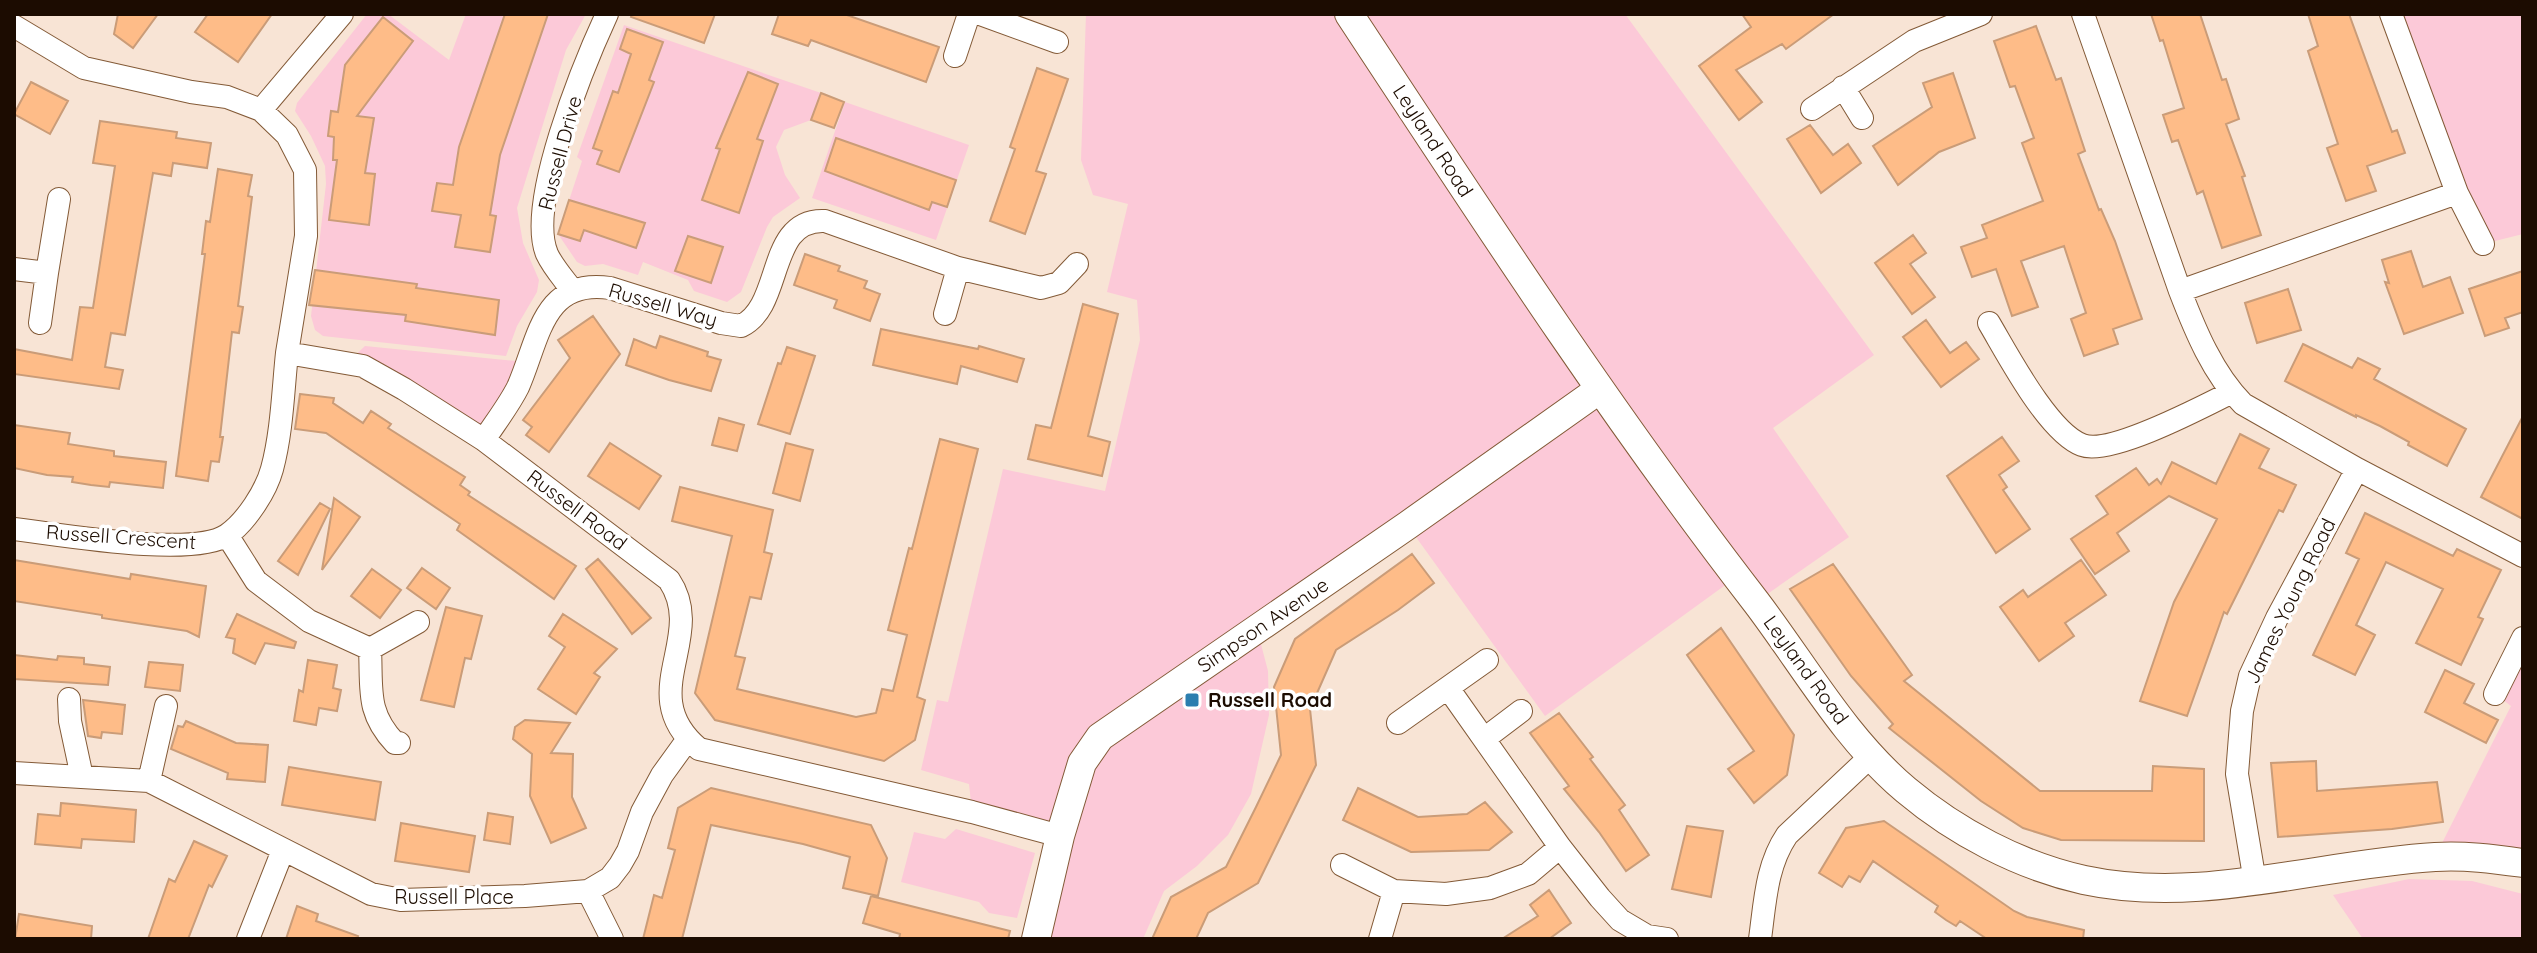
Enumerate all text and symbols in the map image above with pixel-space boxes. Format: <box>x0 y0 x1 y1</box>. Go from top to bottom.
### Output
street label: Leyland Road <box>1388 80 1479 201</box>
street label: Russell Drive <box>532 93 587 213</box>
street label: Russell Way <box>606 277 720 332</box>
street label: Russell Road <box>522 464 632 555</box>
street label: James Young Road <box>2239 514 2340 688</box>
street label: Russell Crescent <box>45 519 197 554</box>
street label: Simpson Avenue <box>1192 572 1333 678</box>
street label: Leyland Road <box>1758 610 1854 729</box>
place label: Russell Road <box>1208 687 1332 712</box>
marker: Russell Road <box>1183 691 1201 709</box>
street label: Russell Place <box>394 884 514 909</box>

